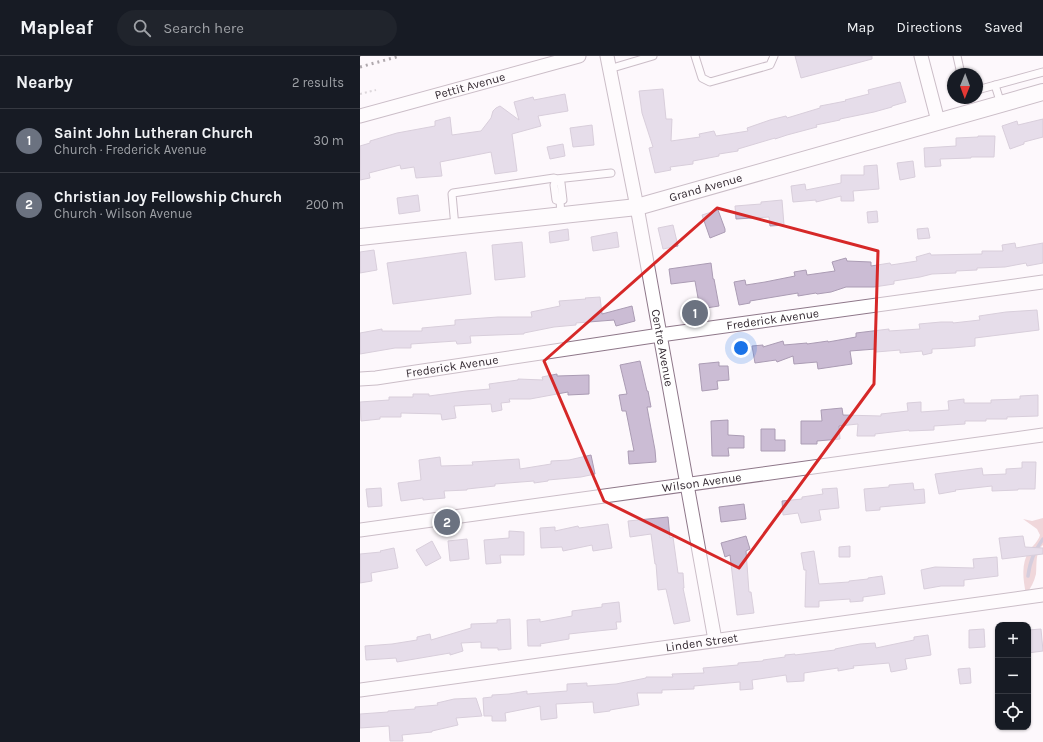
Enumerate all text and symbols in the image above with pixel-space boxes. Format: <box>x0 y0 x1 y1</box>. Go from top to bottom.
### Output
search box <box>117 10 397 46</box>
text: Mapleaf <box>20 17 93 39</box>
icon: search <box>131 17 153 39</box>
text: Search here <box>163 19 244 37</box>
text: Map <box>847 19 875 36</box>
text: Directions <box>897 19 962 36</box>
text: Saved <box>984 19 1023 36</box>
north arrow <box>947 68 983 104</box>
street label: Pettit Avenue <box>433 70 507 102</box>
text: Nearby <box>16 72 73 92</box>
text: 2 results <box>292 75 344 90</box>
text: Saint John Lutheran Church <box>54 124 253 142</box>
text: 1 <box>27 133 31 148</box>
text: 30 m <box>313 133 344 148</box>
text: Church · Frederick Avenue <box>54 142 206 157</box>
street label: Grand Avenue <box>667 171 744 205</box>
text: Christian Joy Fellowship Church <box>54 188 282 206</box>
text: 2 <box>25 197 33 212</box>
text: 200 m <box>306 197 344 212</box>
text: Church · Wilson Avenue <box>54 206 192 221</box>
pin: 1 <box>682 298 708 328</box>
street label: Frederick Avenue <box>725 306 820 333</box>
street label: Centre Avenue <box>649 308 676 388</box>
your location <box>731 338 751 358</box>
street label: Frederick Avenue <box>405 353 499 380</box>
street label: Wilson Avenue <box>661 470 742 495</box>
pin: 2 <box>434 507 460 537</box>
map controls <box>995 622 1031 730</box>
button: + <box>995 622 1031 658</box>
street label: Linden Street <box>665 630 739 654</box>
button: − <box>995 658 1031 694</box>
button: locate <box>995 694 1031 730</box>

